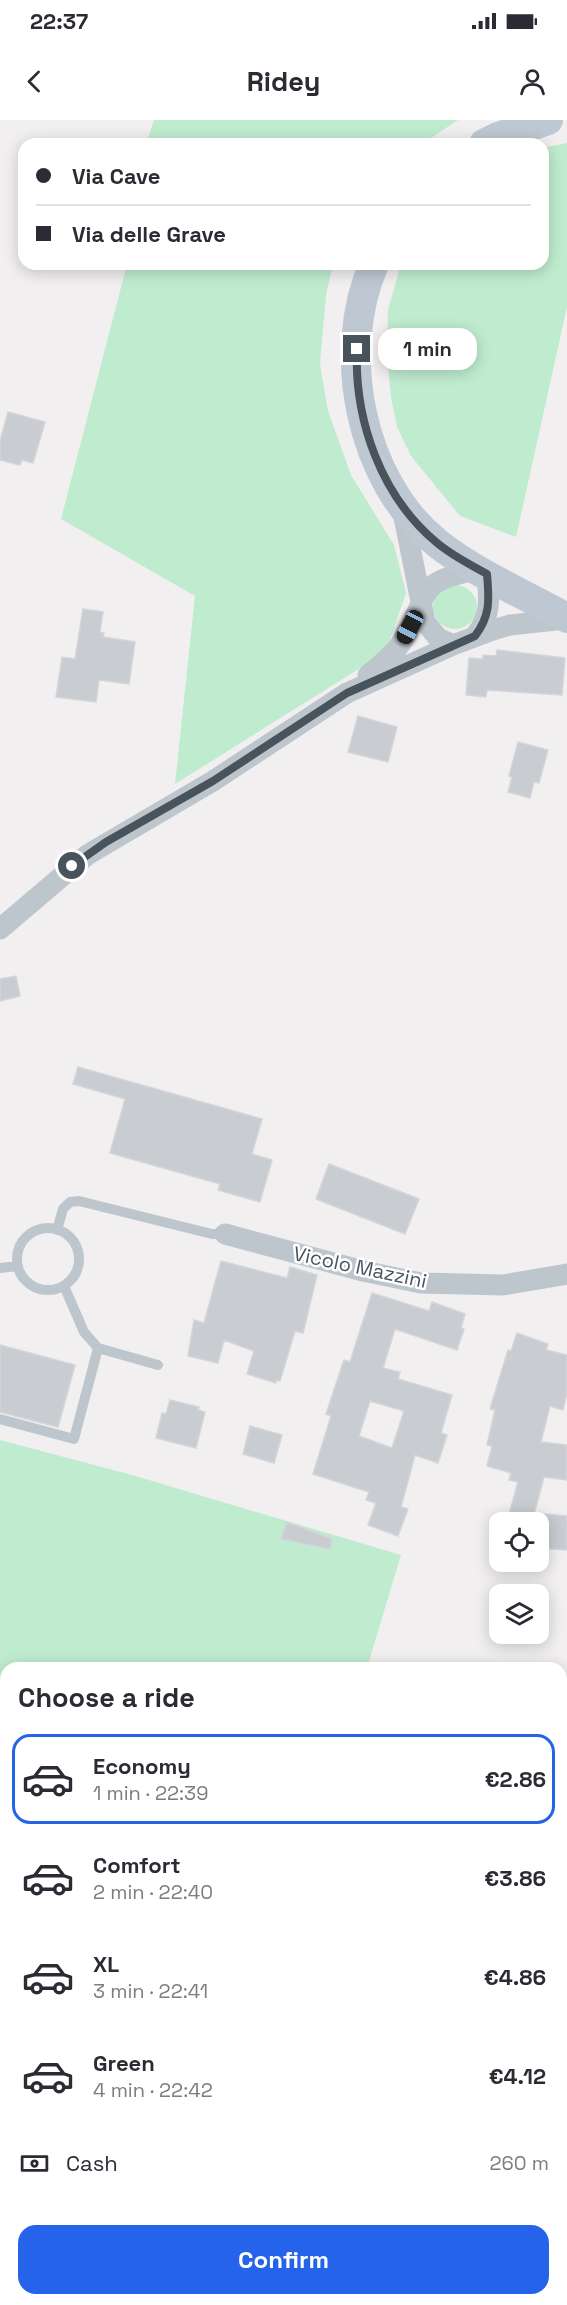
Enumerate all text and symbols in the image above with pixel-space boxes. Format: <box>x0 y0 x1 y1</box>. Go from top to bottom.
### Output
text: 22:37 <box>30 7 88 35</box>
text: Ridey <box>247 64 320 99</box>
icon: back <box>18 65 51 98</box>
icon: person <box>516 65 549 98</box>
text: Via Cave <box>72 162 160 190</box>
text: Via delle Grave <box>72 220 226 248</box>
callout: 1 min <box>378 328 477 370</box>
route end <box>343 335 370 362</box>
text: 1 min <box>403 336 452 362</box>
car <box>394 607 426 647</box>
route start <box>58 852 85 879</box>
street label: Vicolo Mazzini <box>291 1240 429 1294</box>
map controls <box>489 1512 549 1644</box>
button: locate <box>489 1512 549 1572</box>
button: layers <box>489 1584 549 1644</box>
text: Choose a ride <box>18 1680 195 1715</box>
icon: car <box>21 1752 75 1806</box>
text: Economy <box>93 1752 191 1780</box>
text: €2.86 <box>485 1765 546 1793</box>
text: 1 min · 22:39 <box>93 1780 208 1806</box>
icon: car <box>21 1851 75 1905</box>
text: Comfort <box>93 1851 181 1879</box>
text: €3.86 <box>484 1864 546 1892</box>
text: 2 min · 22:40 <box>93 1879 213 1905</box>
icon: car <box>21 1950 75 2004</box>
text: XL <box>93 1950 119 1978</box>
text: €4.86 <box>484 1963 546 1991</box>
text: 3 min · 22:41 <box>93 1978 208 2004</box>
icon: car <box>21 2049 75 2103</box>
text: Green <box>93 2049 155 2077</box>
text: €4.12 <box>489 2062 546 2090</box>
text: 4 min · 22:42 <box>93 2077 213 2103</box>
icon: cash <box>18 2147 51 2180</box>
text: Cash <box>66 2149 118 2177</box>
text: 260 m <box>490 2150 549 2176</box>
button: Confirm <box>18 2225 549 2294</box>

